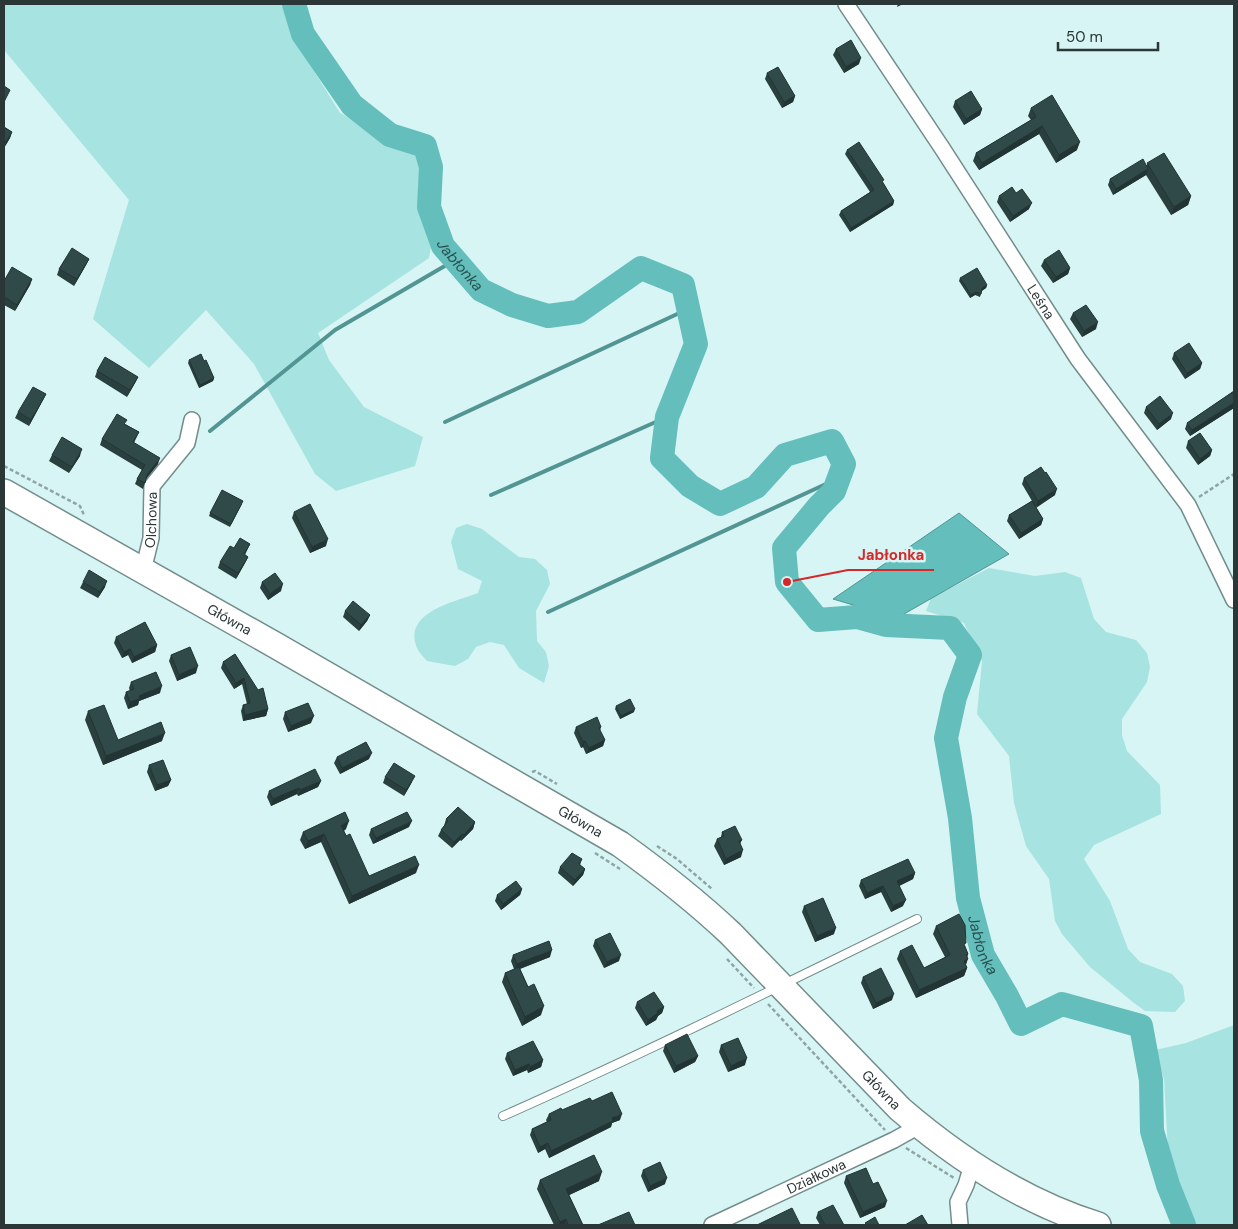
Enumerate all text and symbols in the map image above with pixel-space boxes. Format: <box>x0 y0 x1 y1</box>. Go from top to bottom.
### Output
scale bar <box>1058 20 1158 52</box>
text: 50 m <box>1066 27 1103 47</box>
water label: Jabłonka <box>432 238 488 296</box>
street label: Leśna <box>1023 281 1059 323</box>
street label: Olchowa <box>140 492 161 550</box>
callout: Jabłonka <box>848 540 934 570</box>
text: Jabłonka <box>858 545 924 565</box>
street label: Główna <box>204 600 255 639</box>
street label: Główna <box>555 801 606 841</box>
water label: Jabłonka <box>963 913 1003 979</box>
street label: Główna <box>858 1066 905 1113</box>
street label: Działkowa <box>784 1155 849 1198</box>

